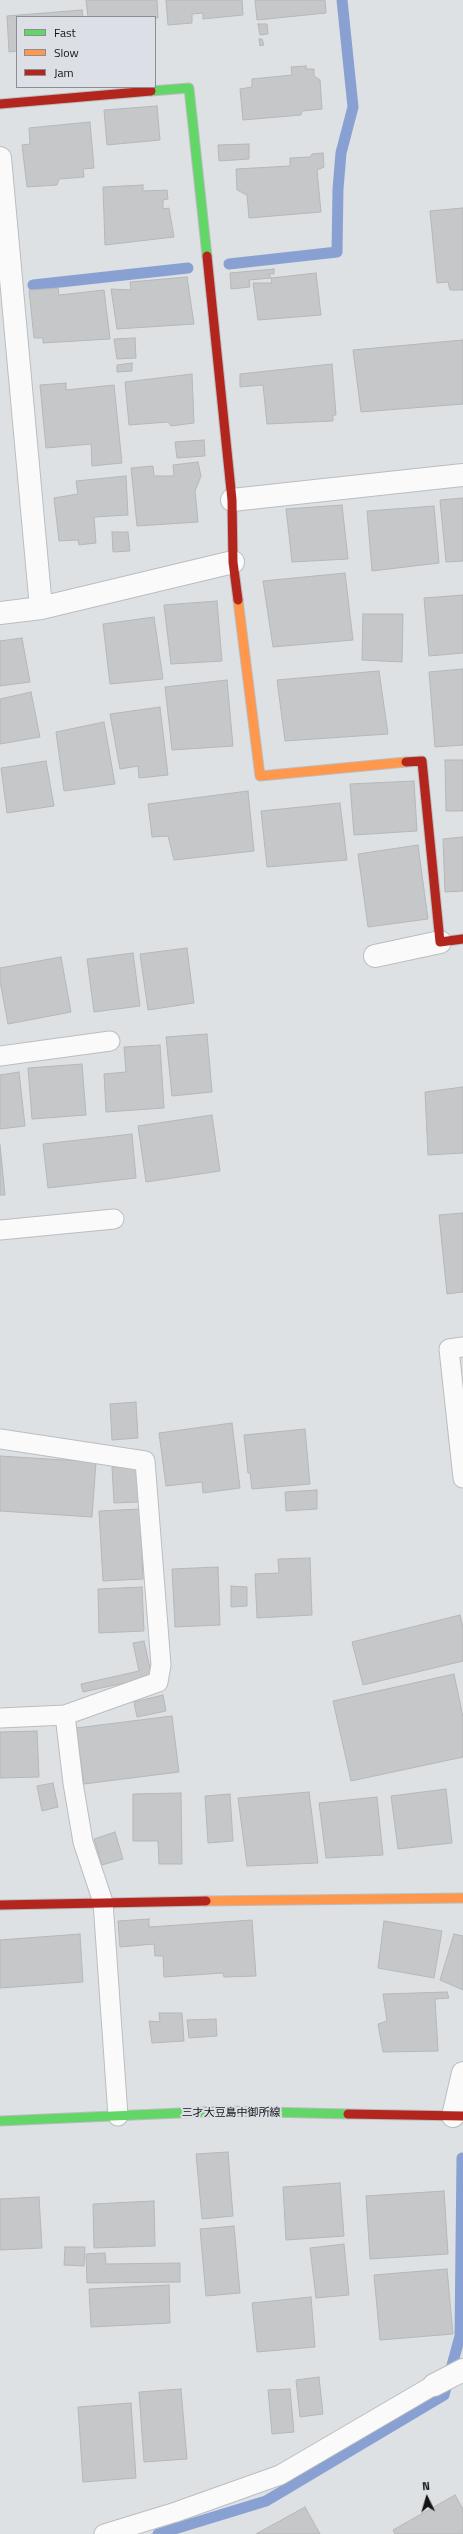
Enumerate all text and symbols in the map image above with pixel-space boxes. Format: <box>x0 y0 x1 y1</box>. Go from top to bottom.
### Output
legend <box>16 16 156 88</box>
text: Fast <box>54 23 76 42</box>
text: Slow <box>54 43 79 62</box>
text: Jam <box>54 63 74 82</box>
street label: 三才大豆島中御所線 <box>182 2106 280 2120</box>
north arrow <box>407 2478 447 2518</box>
text: N <box>421 2478 430 2494</box>

